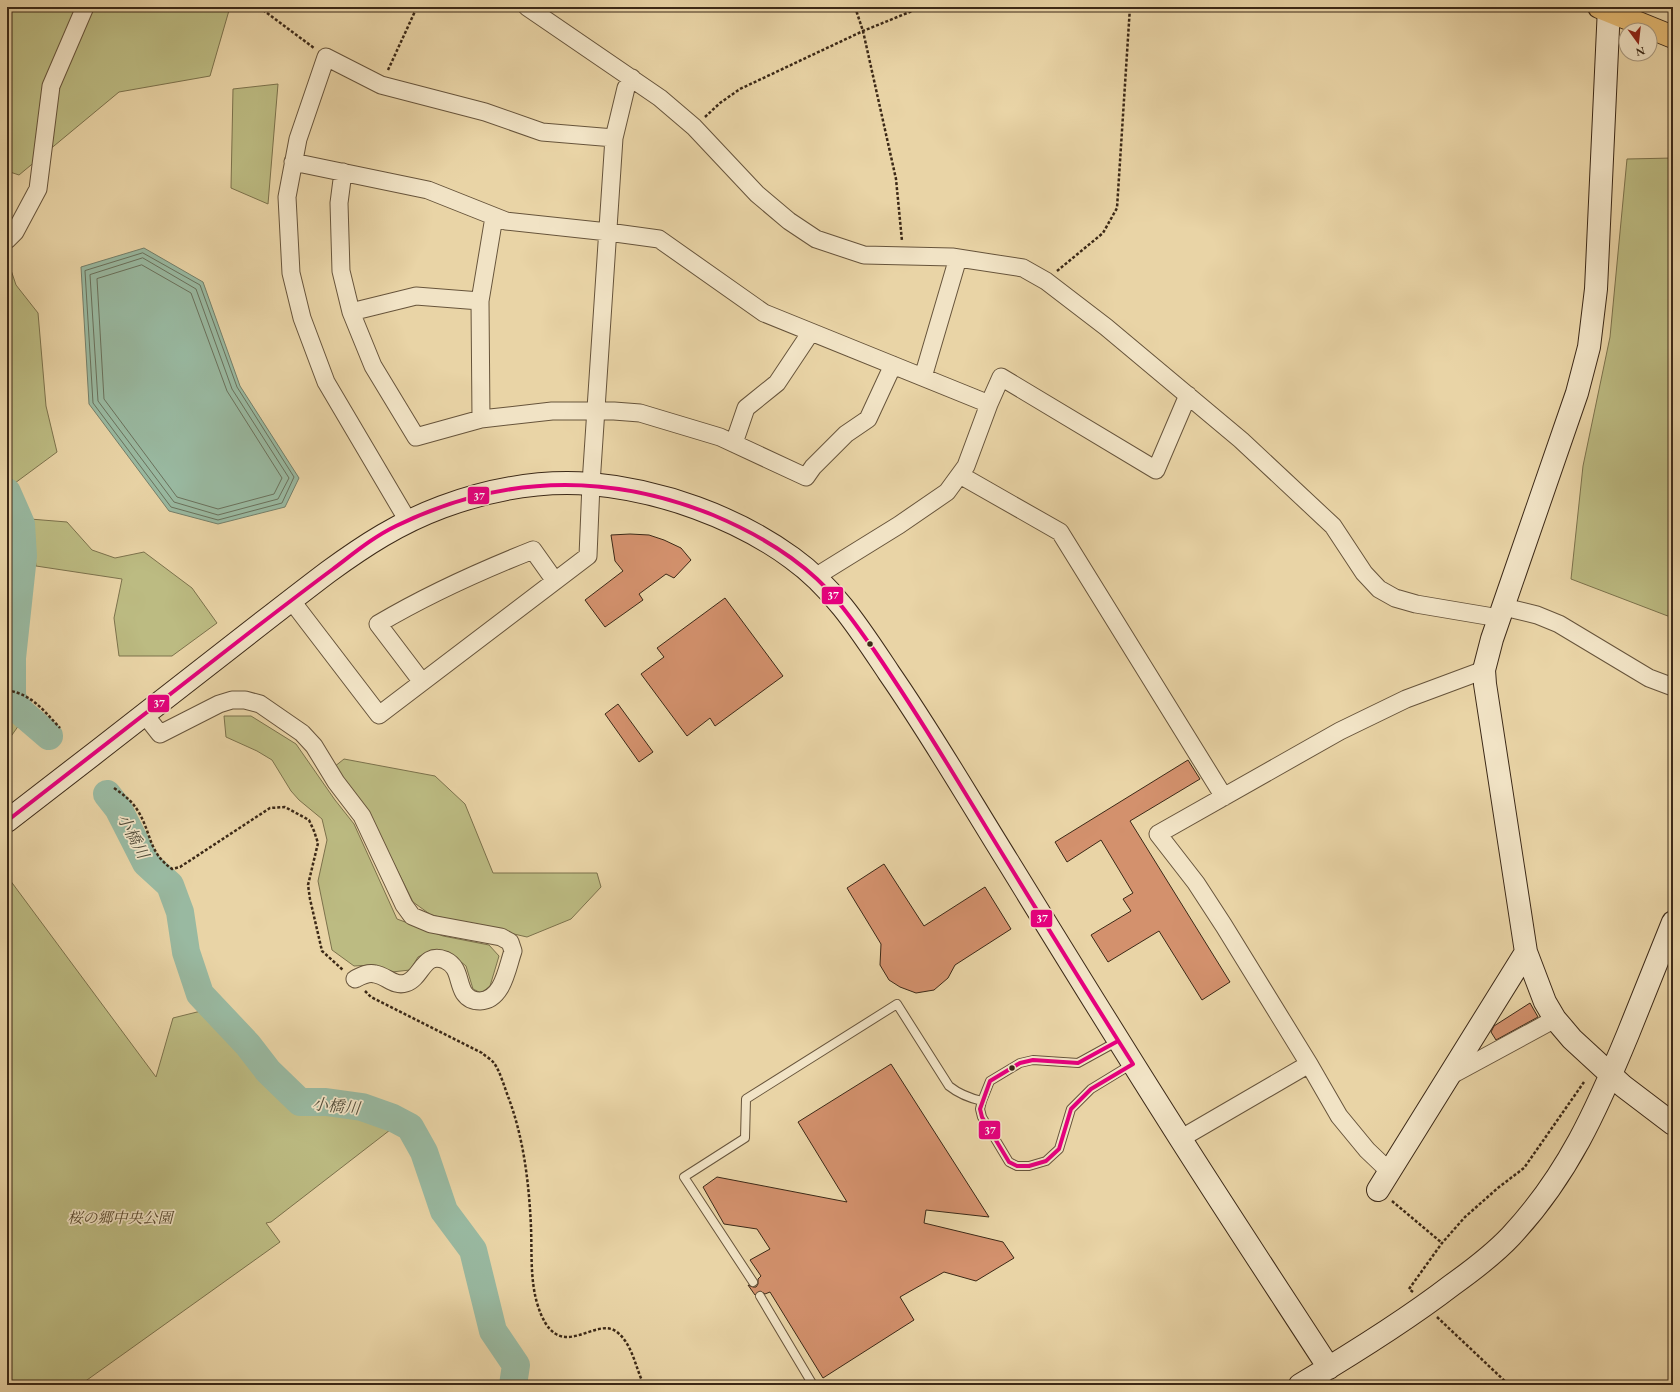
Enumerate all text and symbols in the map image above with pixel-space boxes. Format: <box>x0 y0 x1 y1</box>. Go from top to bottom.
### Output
north arrow <box>1618 22 1658 62</box>
text: N <box>1634 44 1647 60</box>
line badge: 37 <box>467 486 490 505</box>
text: 37 <box>473 489 485 503</box>
line badge: 37 <box>821 586 844 605</box>
text: 37 <box>827 588 839 602</box>
unlabelled marker <box>865 639 875 649</box>
line badge: 37 <box>147 694 170 713</box>
text: 37 <box>153 696 165 710</box>
water label: 小橋川 <box>112 810 154 864</box>
line badge: 37 <box>1030 909 1053 928</box>
text: 37 <box>1036 911 1048 925</box>
unlabelled marker <box>1007 1063 1017 1073</box>
water label: 小橋川 <box>311 1093 363 1119</box>
line badge: 37 <box>978 1120 1001 1140</box>
text: 37 <box>984 1123 996 1137</box>
park label: 桜の郷中央公園 <box>67 1208 175 1227</box>

